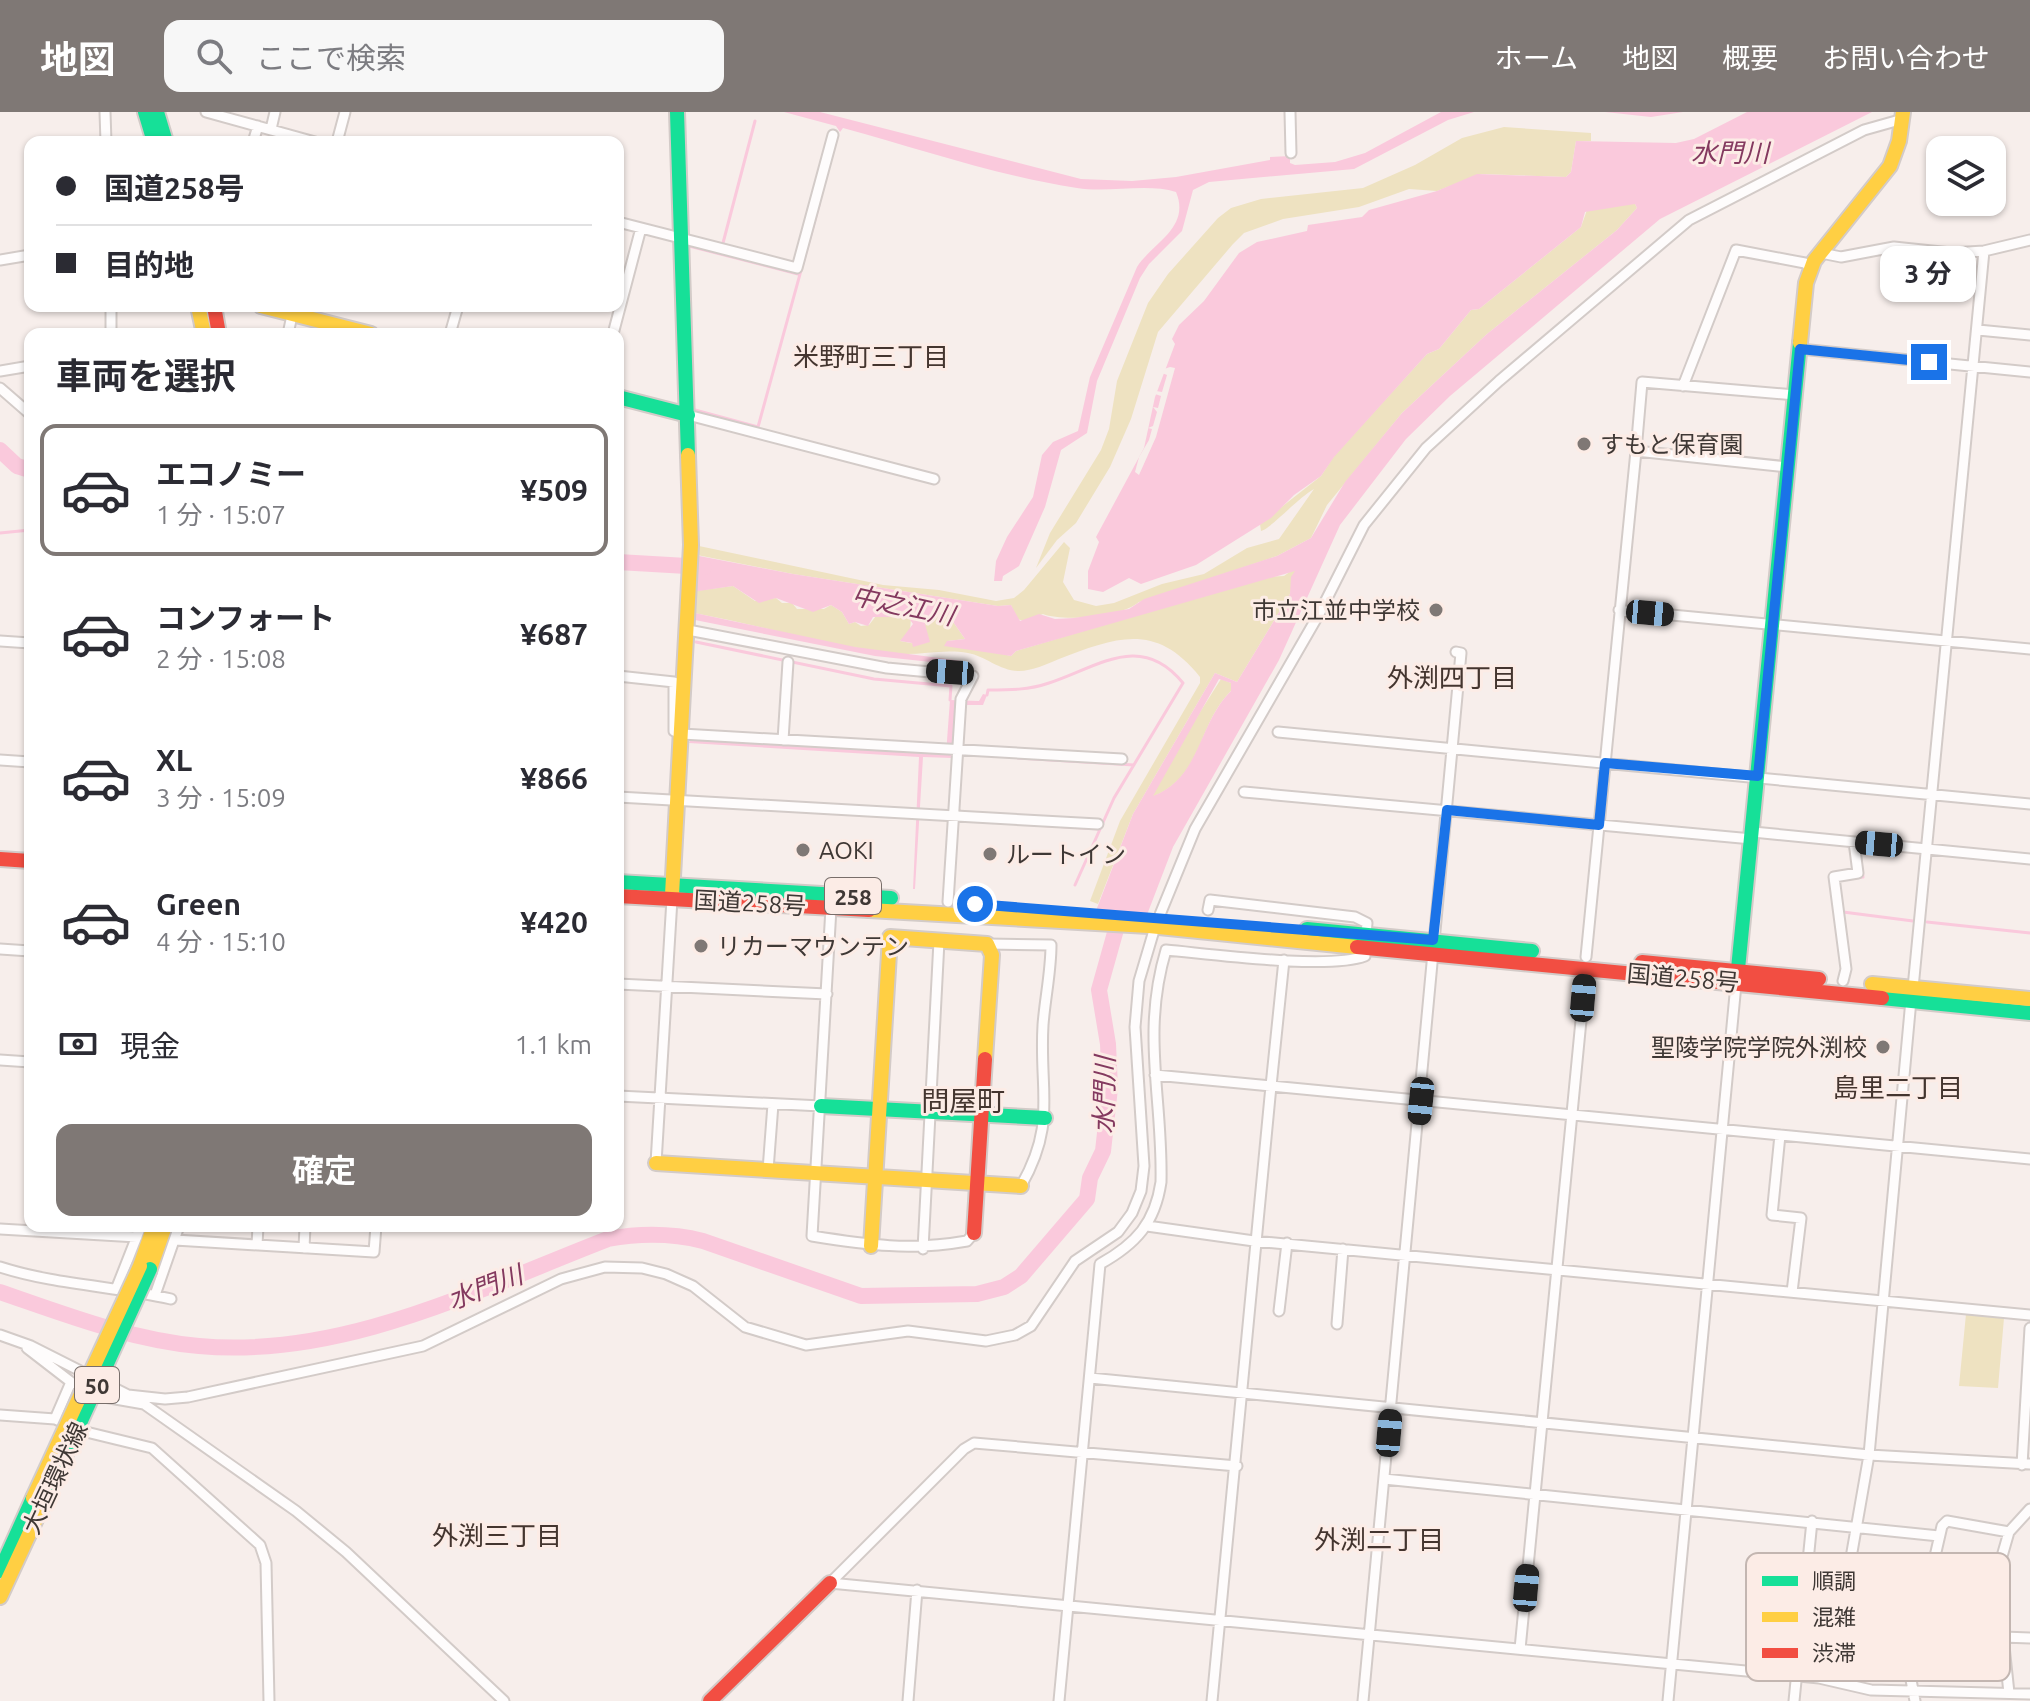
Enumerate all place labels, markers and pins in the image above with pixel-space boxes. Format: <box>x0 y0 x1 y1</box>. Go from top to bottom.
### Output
place label: すもと保育園 <box>1600 431 1744 458</box>
marker: すもと保育園 <box>1575 435 1593 453</box>
place label: 市立江並中学校 <box>1252 597 1420 624</box>
marker: 市立江並中学校 <box>1427 601 1445 619</box>
place label: AOKI <box>819 837 874 864</box>
marker: AOKI <box>794 841 812 859</box>
place label: ルートイン <box>1006 841 1126 868</box>
marker: ルートイン <box>981 845 999 863</box>
place label: リカーマウンテン <box>717 933 909 960</box>
marker: リカーマウンテン <box>692 937 710 955</box>
place label: 聖陵学院学院外渕校 <box>1651 1034 1867 1061</box>
marker: 聖陵学院学院外渕校 <box>1874 1038 1892 1056</box>

